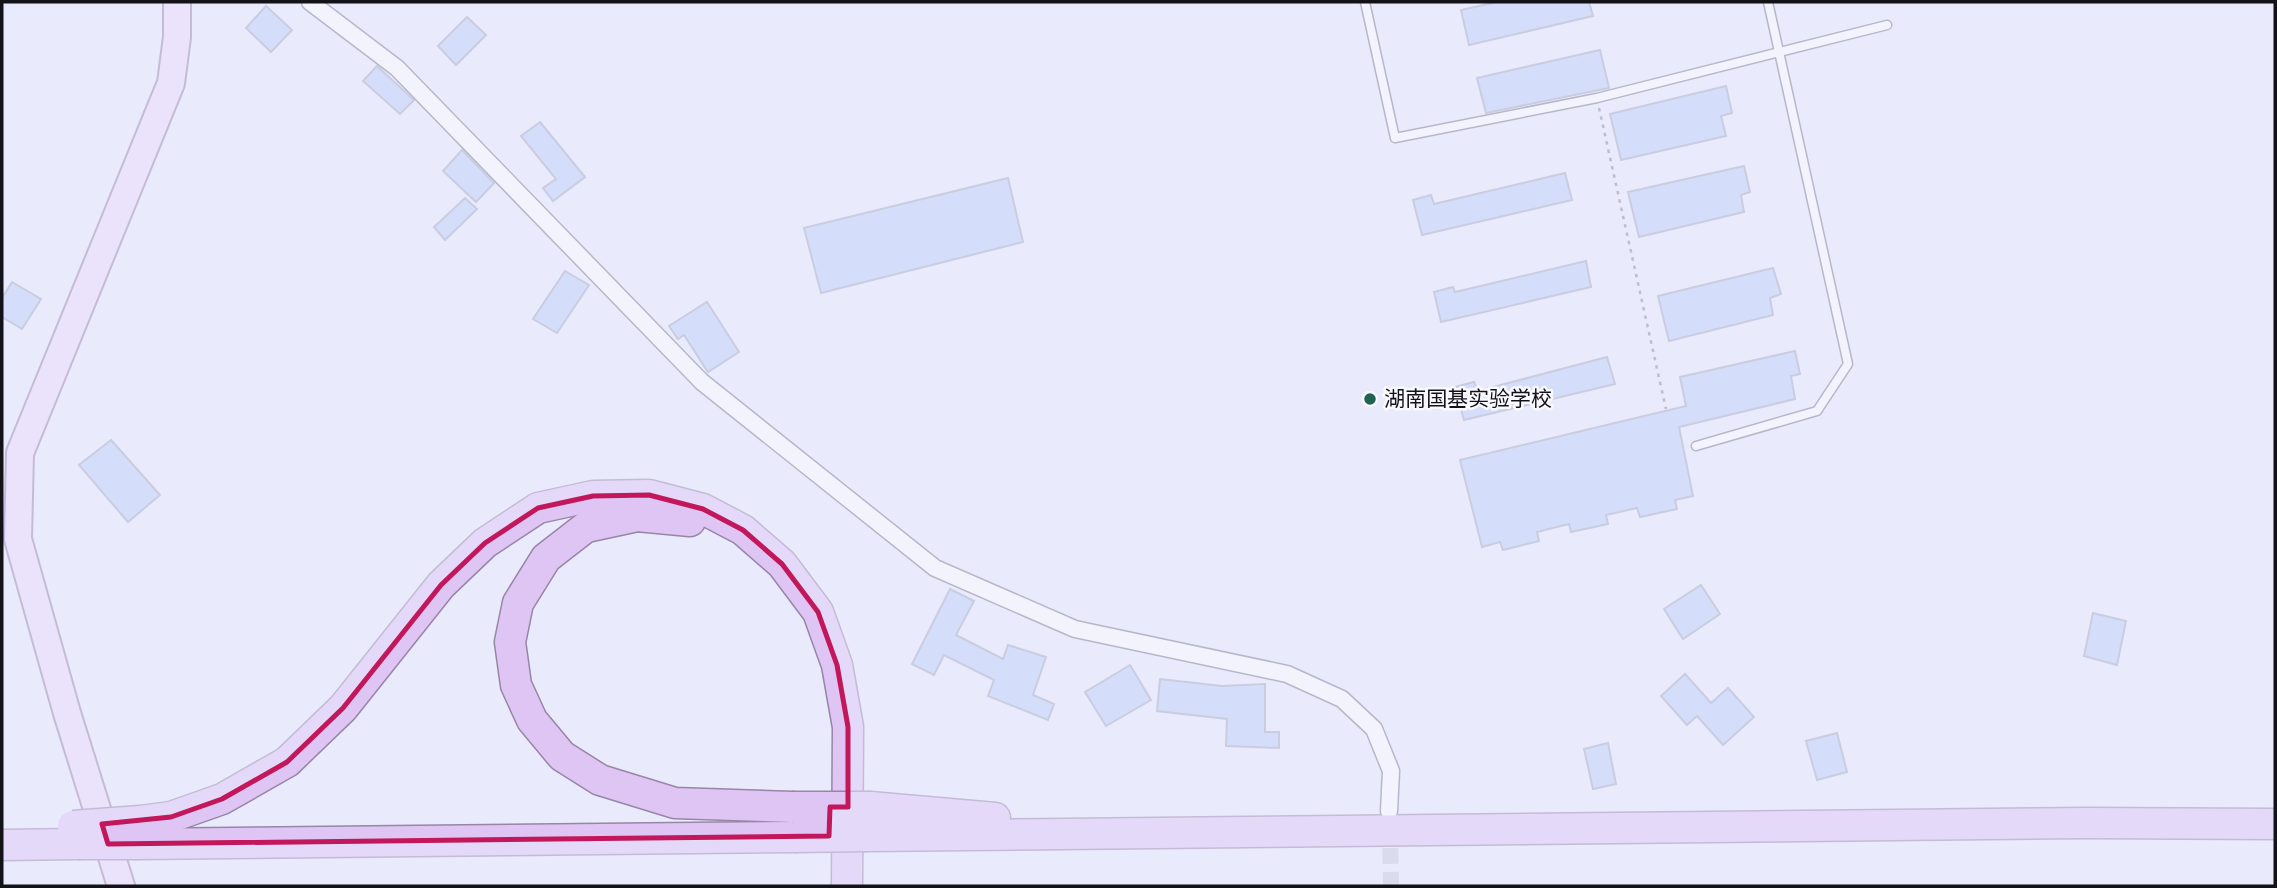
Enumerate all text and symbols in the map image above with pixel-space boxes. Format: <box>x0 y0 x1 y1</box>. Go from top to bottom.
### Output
place label: 湖南国基实验学校 <box>1384 385 1552 410</box>
marker: 湖南国基实验学校 <box>1362 391 1378 407</box>

